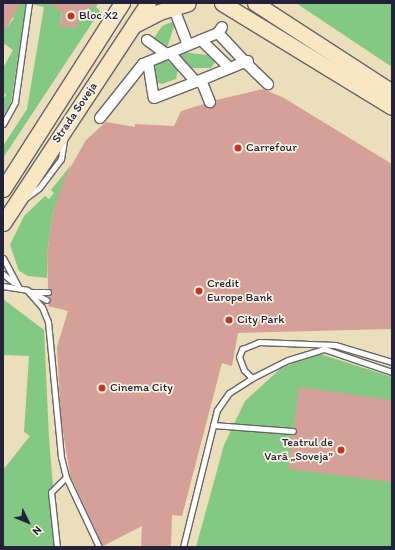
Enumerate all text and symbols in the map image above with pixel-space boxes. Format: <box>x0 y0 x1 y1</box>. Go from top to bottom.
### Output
place label: Bloc X2 <box>79 9 118 23</box>
marker: Bloc X2 <box>66 11 76 21</box>
street label: Strada Soveja <box>49 80 101 146</box>
place label: Carrefour <box>246 141 297 155</box>
marker: Carrefour <box>233 143 243 153</box>
place label: Credit Europe Bank <box>207 277 272 305</box>
marker: Credit Europe Bank <box>194 286 204 296</box>
place label: City Park <box>237 313 284 327</box>
marker: City Park <box>224 315 234 325</box>
place label: Cinema City <box>110 381 173 395</box>
marker: Cinema City <box>97 383 107 393</box>
place label: Teatrul de Vară „Soveja” <box>264 436 333 464</box>
marker: Teatrul de Vară „Soveja” <box>336 445 346 455</box>
north arrow <box>8 502 48 542</box>
text: N <box>30 523 44 538</box>

